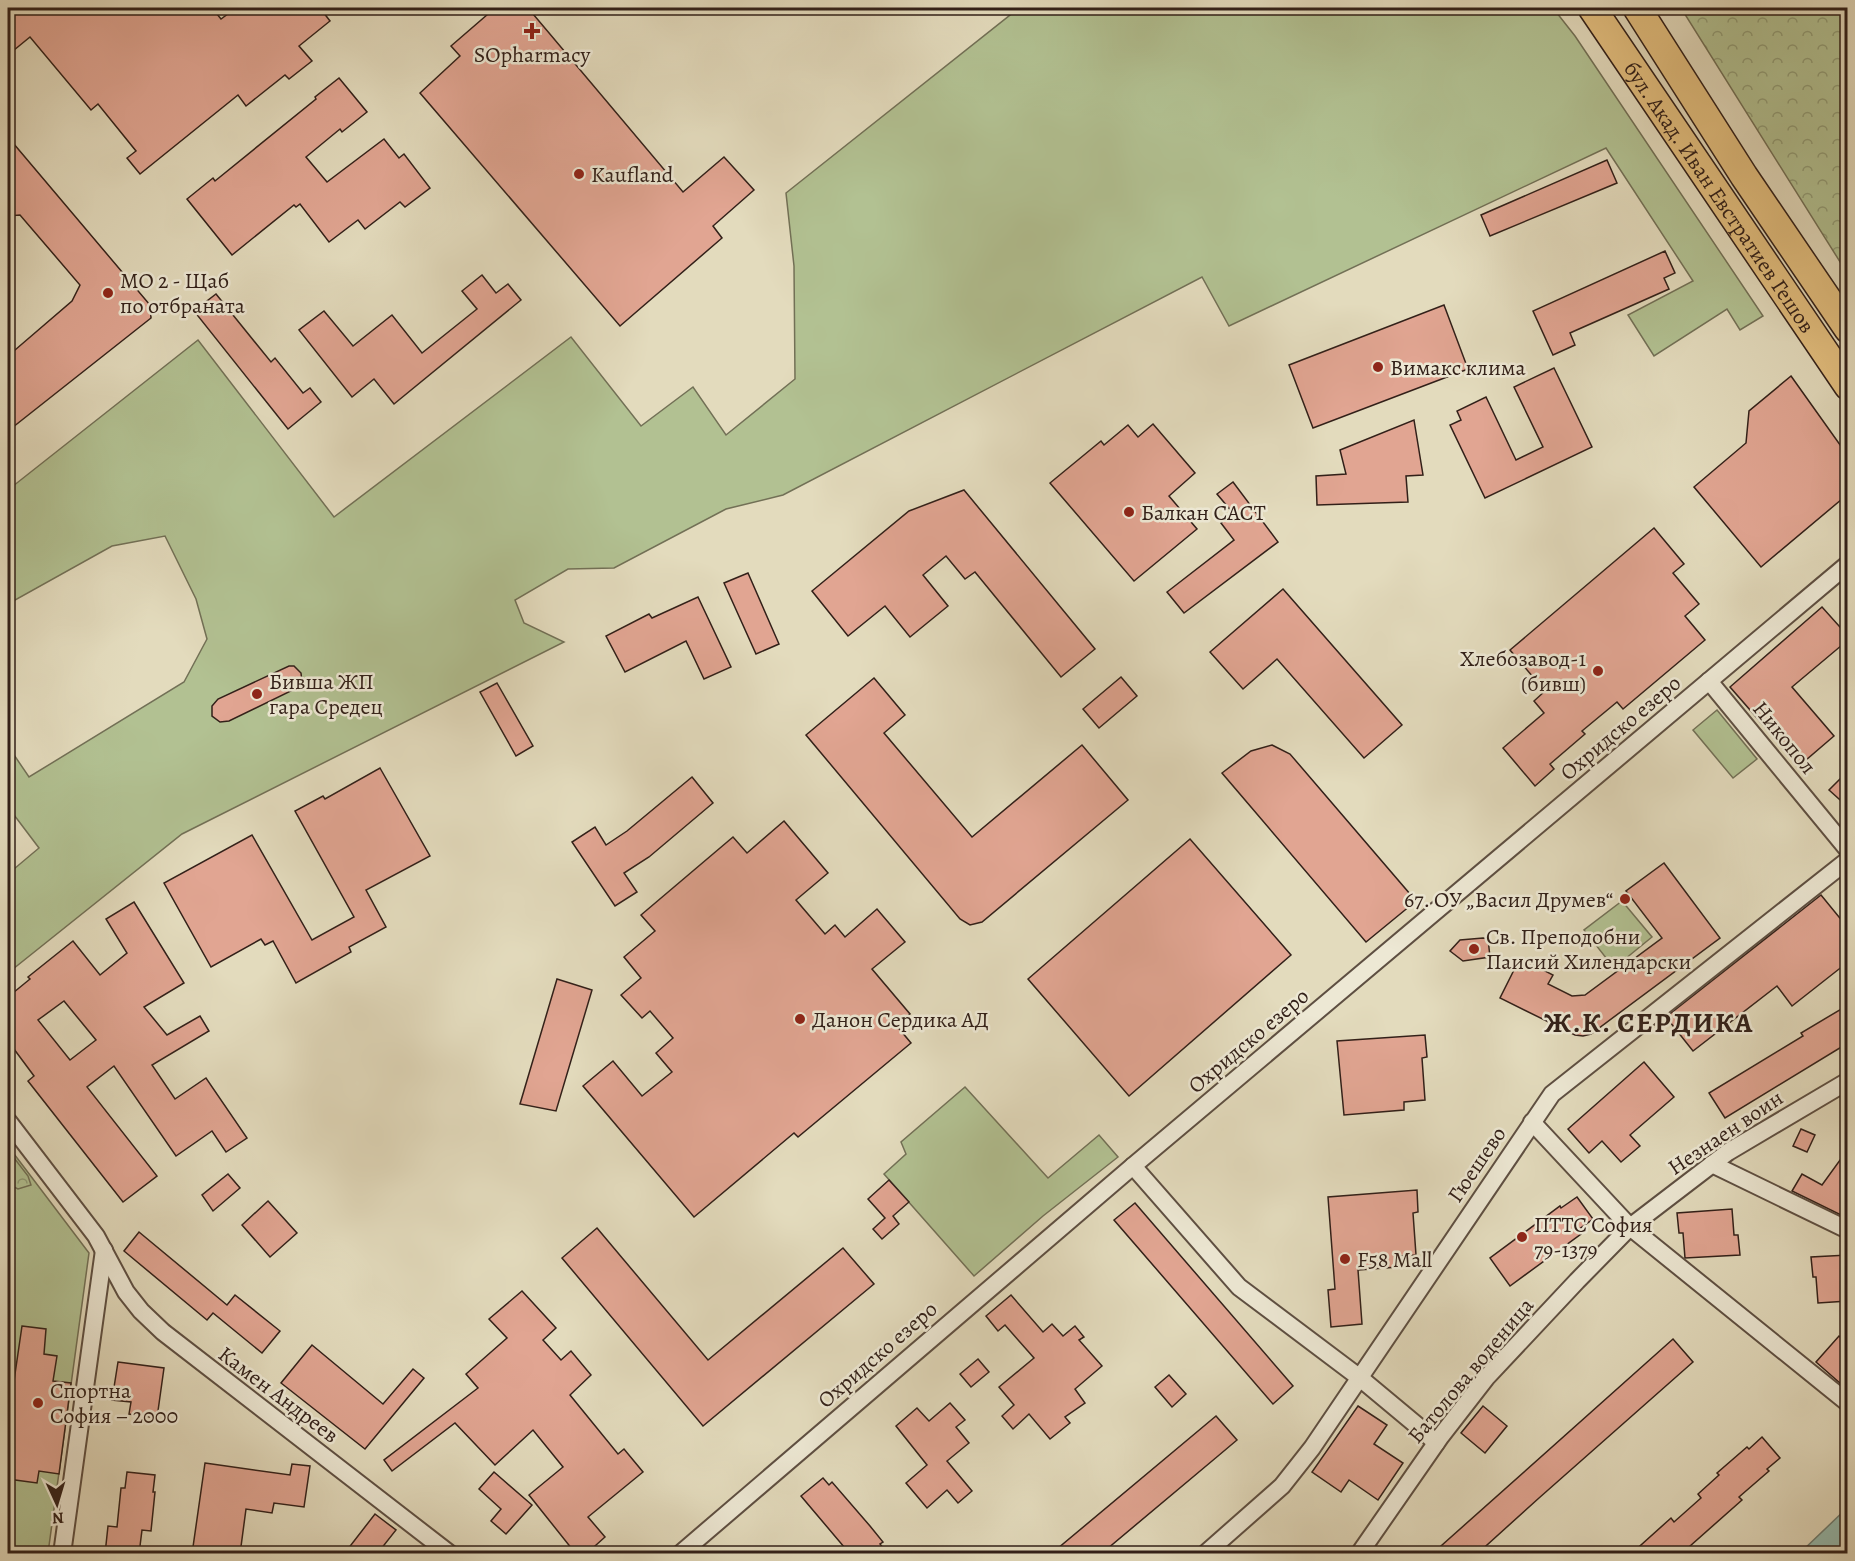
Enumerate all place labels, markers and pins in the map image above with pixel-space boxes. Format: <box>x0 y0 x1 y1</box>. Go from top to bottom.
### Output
marker: SOpharmacy <box>525 24 539 38</box>
place label: SOpharmacy <box>474 40 590 70</box>
place label: Kaufland <box>591 160 674 190</box>
marker: Kaufland <box>572 167 586 181</box>
place label: МО 2 - Щаб по отбраната <box>120 266 246 321</box>
marker: МО 2 - Щаб по отбраната <box>101 286 115 300</box>
place label: Вимакс клима <box>1390 353 1527 383</box>
marker: Вимакс клима <box>1371 360 1385 374</box>
place label: Балкан САСТ <box>1141 498 1266 528</box>
marker: Балкан САСТ <box>1122 505 1136 519</box>
place label: Хлебозавод-1 (бивш) <box>1460 644 1586 699</box>
marker: Хлебозавод-1 (бивш) <box>1591 664 1605 678</box>
place label: Бивша ЖП гара Средец <box>269 667 383 722</box>
marker: Бивша ЖП гара Средец <box>250 687 264 701</box>
place label: 67. ОУ „Васил Друмев“ <box>1404 885 1613 915</box>
marker: 67. ОУ „Васил Друмев“ <box>1618 892 1632 906</box>
place label: Св. Преподобни Паисий Хилендарски <box>1486 922 1691 977</box>
marker: Св. Преподобни Паисий Хилендарски <box>1467 942 1481 956</box>
place label: Данон Сердика АД <box>812 1005 989 1035</box>
marker: Данон Сердика АД <box>793 1012 807 1026</box>
place label: ПТТС София 79-1379 <box>1534 1210 1653 1265</box>
marker: ПТТС София 79-1379 <box>1515 1230 1529 1244</box>
place label: F58 Mall <box>1357 1245 1432 1275</box>
marker: F58 Mall <box>1338 1252 1352 1266</box>
place label: Спортна София – 2000 <box>50 1376 178 1431</box>
marker: Спортна София – 2000 <box>31 1396 45 1410</box>

